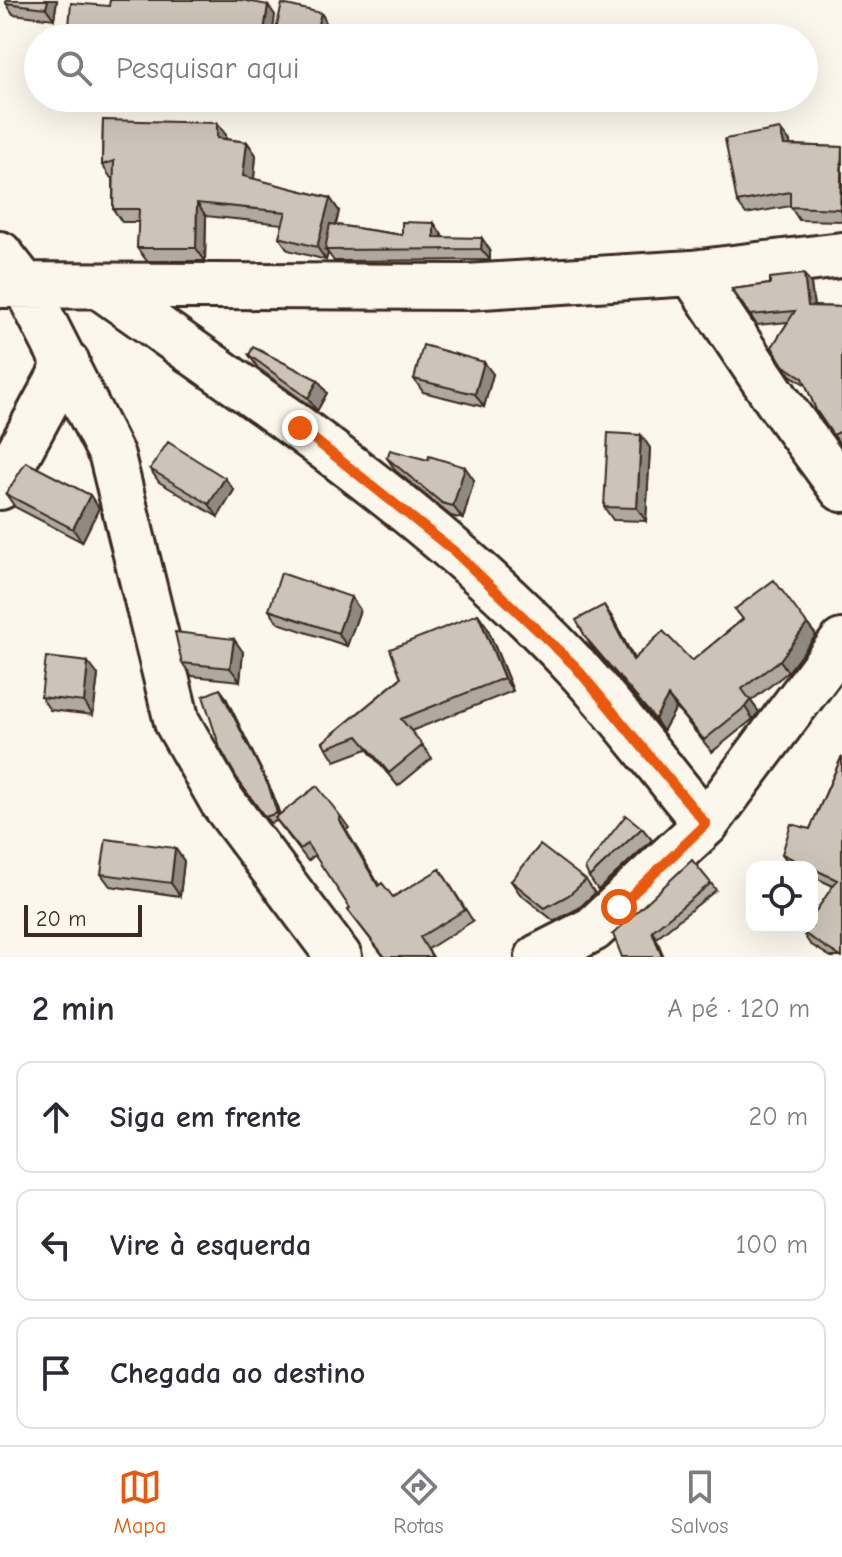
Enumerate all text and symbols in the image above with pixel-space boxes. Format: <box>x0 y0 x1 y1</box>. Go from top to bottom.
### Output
search box <box>24 24 818 112</box>
icon: search <box>52 46 96 90</box>
text: Pesquisar aqui <box>116 51 299 86</box>
route end <box>282 410 318 446</box>
map controls <box>746 861 818 933</box>
button: locate <box>746 861 818 933</box>
route start <box>601 889 637 925</box>
scale bar <box>24 901 142 937</box>
text: 20 m <box>36 906 86 932</box>
text: 2 min <box>32 989 115 1029</box>
text: A pé · 120 m <box>668 994 810 1024</box>
icon: ahead <box>34 1095 78 1139</box>
text: Siga em frente <box>110 1100 301 1135</box>
text: 20 m <box>748 1102 808 1132</box>
icon: left <box>34 1223 78 1267</box>
text: Vire à esquerda <box>110 1228 311 1263</box>
text: 100 m <box>736 1230 808 1260</box>
icon: arrive <box>34 1351 78 1395</box>
text: Chegada ao destino <box>110 1356 365 1391</box>
tab: Mapa <box>114 1465 166 1539</box>
tab: Rotas <box>393 1465 444 1539</box>
tab: Salvos <box>671 1465 729 1539</box>

